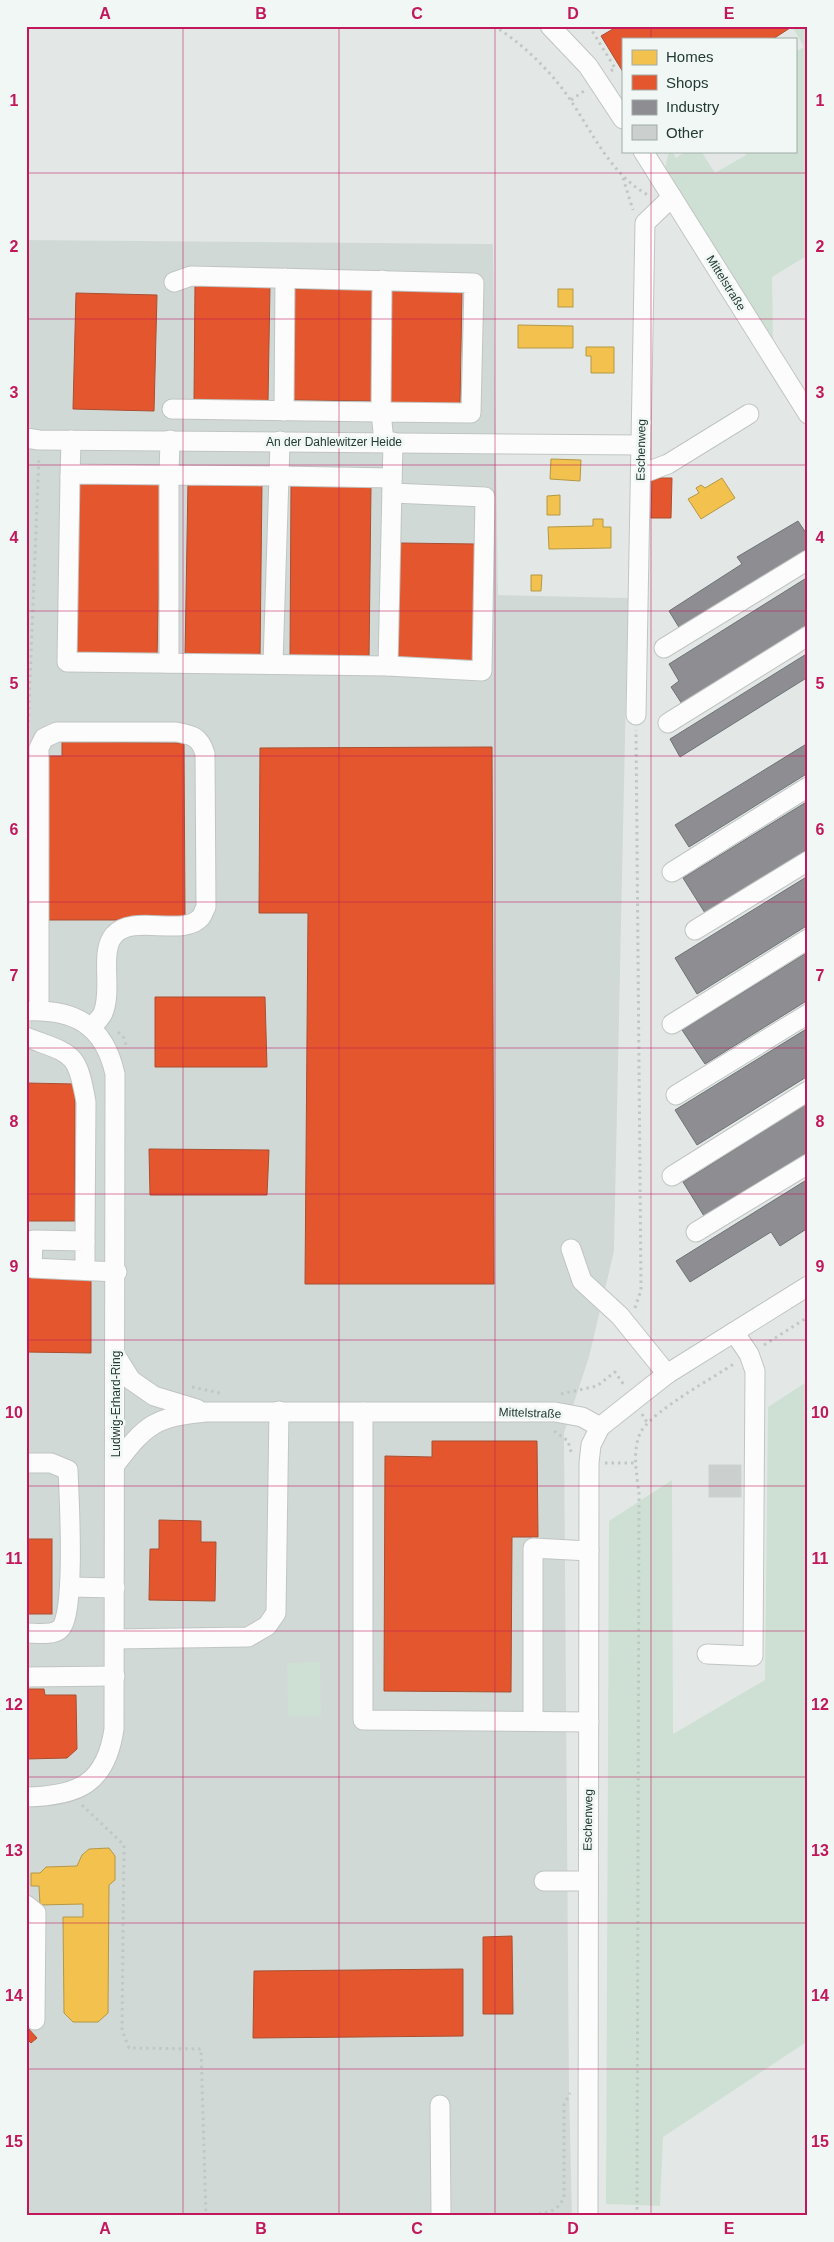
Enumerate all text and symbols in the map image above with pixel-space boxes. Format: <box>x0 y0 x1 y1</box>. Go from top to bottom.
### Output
text: A <box>99 5 111 22</box>
text: B <box>255 5 267 22</box>
text: C <box>411 5 423 22</box>
text: D <box>567 5 579 22</box>
text: E <box>724 5 735 22</box>
legend <box>622 38 796 152</box>
text: Homes <box>666 48 714 65</box>
text: Shops <box>666 74 709 91</box>
text: 1 <box>10 92 19 109</box>
text: 1 <box>816 92 825 109</box>
text: Industry <box>666 98 720 115</box>
text: Other <box>666 124 704 141</box>
text: 2 <box>10 238 19 255</box>
text: 2 <box>816 238 825 255</box>
street label: Mittelstraße <box>703 253 749 314</box>
text: 3 <box>10 384 19 401</box>
text: 3 <box>816 384 825 401</box>
street label: Eschenweg <box>633 419 649 481</box>
street label: An der Dahlewitzer Heide <box>266 435 402 449</box>
text: 4 <box>10 529 19 546</box>
text: 4 <box>816 529 825 546</box>
text: 5 <box>10 675 19 692</box>
text: 5 <box>816 675 825 692</box>
text: 6 <box>10 821 19 838</box>
text: 6 <box>816 821 825 838</box>
text: 7 <box>10 967 19 984</box>
text: 7 <box>816 967 825 984</box>
text: 8 <box>10 1113 19 1130</box>
text: 8 <box>816 1113 825 1130</box>
text: 9 <box>10 1258 19 1275</box>
text: 9 <box>816 1258 825 1275</box>
street label: Ludwig-Erhard-Ring <box>109 1351 123 1457</box>
text: 10 <box>5 1404 23 1421</box>
text: 10 <box>811 1404 829 1421</box>
street label: Mittelstraße <box>498 1405 562 1421</box>
text: 11 <box>6 1550 23 1567</box>
text: 11 <box>812 1550 829 1567</box>
text: 12 <box>5 1696 23 1713</box>
text: 12 <box>811 1696 829 1713</box>
street label: Eschenweg <box>580 1789 596 1851</box>
text: 13 <box>5 1842 23 1859</box>
text: 13 <box>811 1842 829 1859</box>
text: 14 <box>5 1987 23 2004</box>
text: 14 <box>811 1987 829 2004</box>
text: 15 <box>5 2133 23 2150</box>
text: 15 <box>811 2133 829 2150</box>
text: A <box>99 2220 111 2237</box>
text: B <box>255 2220 267 2237</box>
text: C <box>411 2220 423 2237</box>
text: D <box>567 2220 579 2237</box>
text: E <box>724 2220 735 2237</box>

